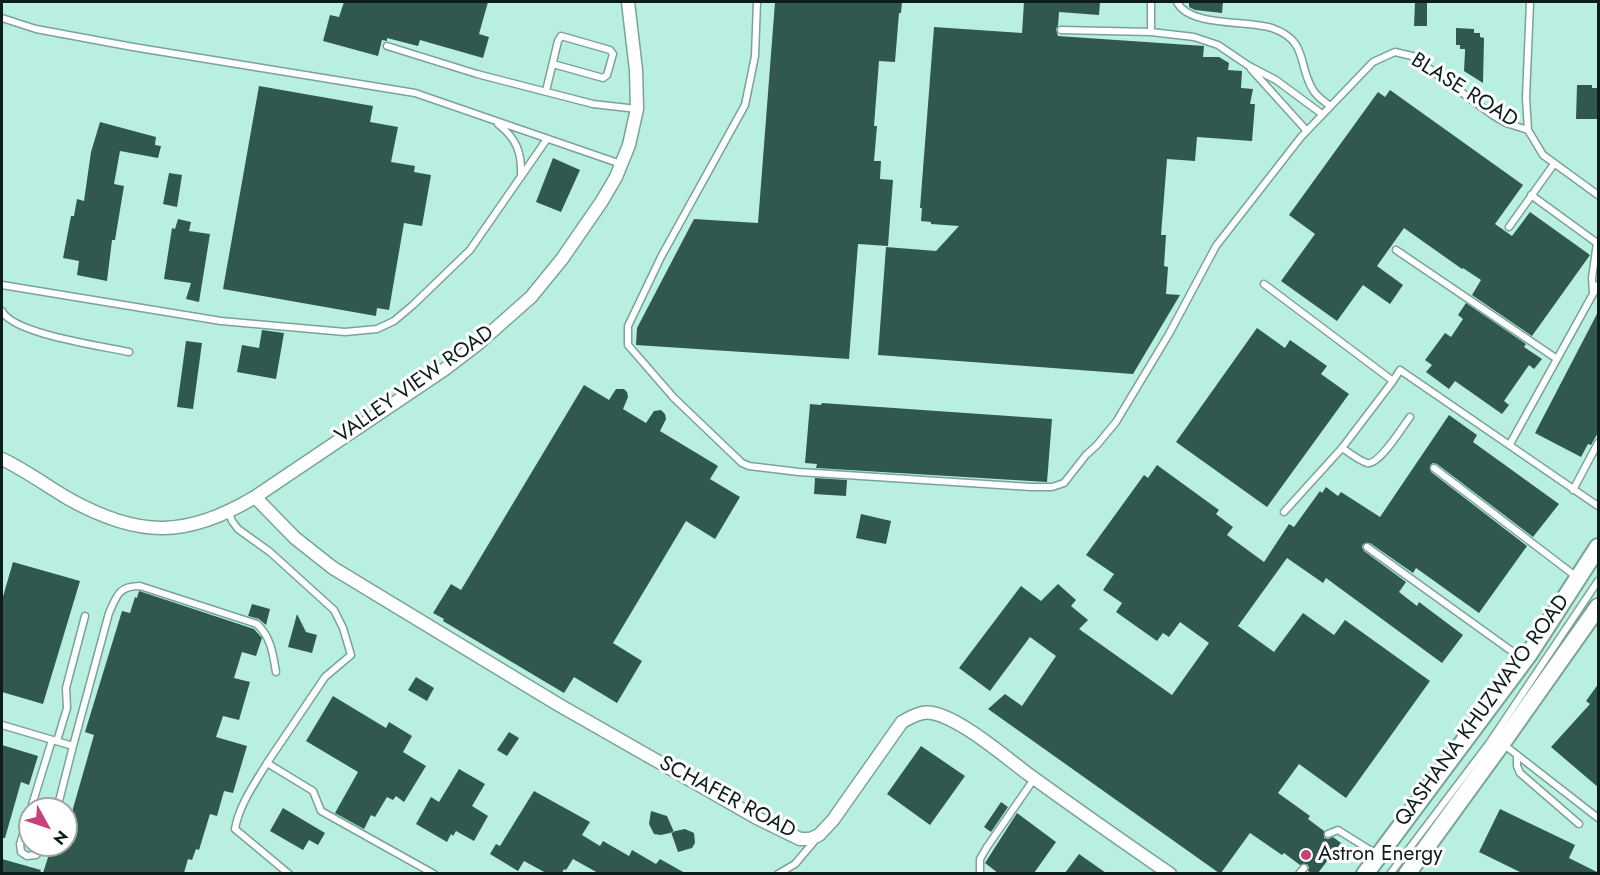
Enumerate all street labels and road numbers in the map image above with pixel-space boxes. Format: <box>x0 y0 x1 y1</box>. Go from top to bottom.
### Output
street label: BLASE ROAD <box>1406 48 1522 134</box>
street label: VALLEY VIEW ROAD <box>331 321 499 449</box>
street label: QASHANA KHUZWAYO ROAD <box>1391 590 1575 832</box>
street label: SCHAFER ROAD <box>655 751 799 845</box>

